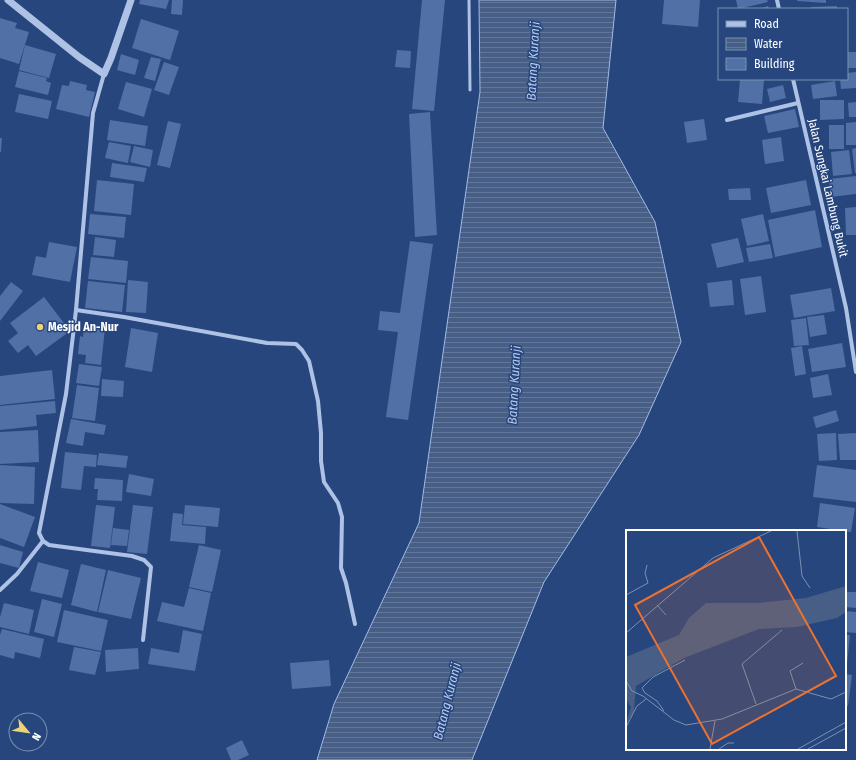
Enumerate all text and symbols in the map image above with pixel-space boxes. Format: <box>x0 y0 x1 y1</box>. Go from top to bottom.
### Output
legend <box>718 8 848 80</box>
text: Road <box>754 17 779 31</box>
water label: Batang Kuranji <box>523 20 543 101</box>
text: Water <box>754 37 783 51</box>
text: Building <box>754 57 795 71</box>
street label: Jalan Sungkai Lambung Bukit <box>805 117 851 259</box>
place label: Mesjid An-Nur <box>48 320 119 334</box>
marker: Mesjid An-Nur <box>35 322 45 332</box>
water label: Batang Kuranji <box>504 344 524 425</box>
inset map <box>626 530 846 750</box>
water label: Batang Kuranji <box>430 660 464 741</box>
north arrow <box>8 712 48 752</box>
text: N <box>29 731 44 743</box>

